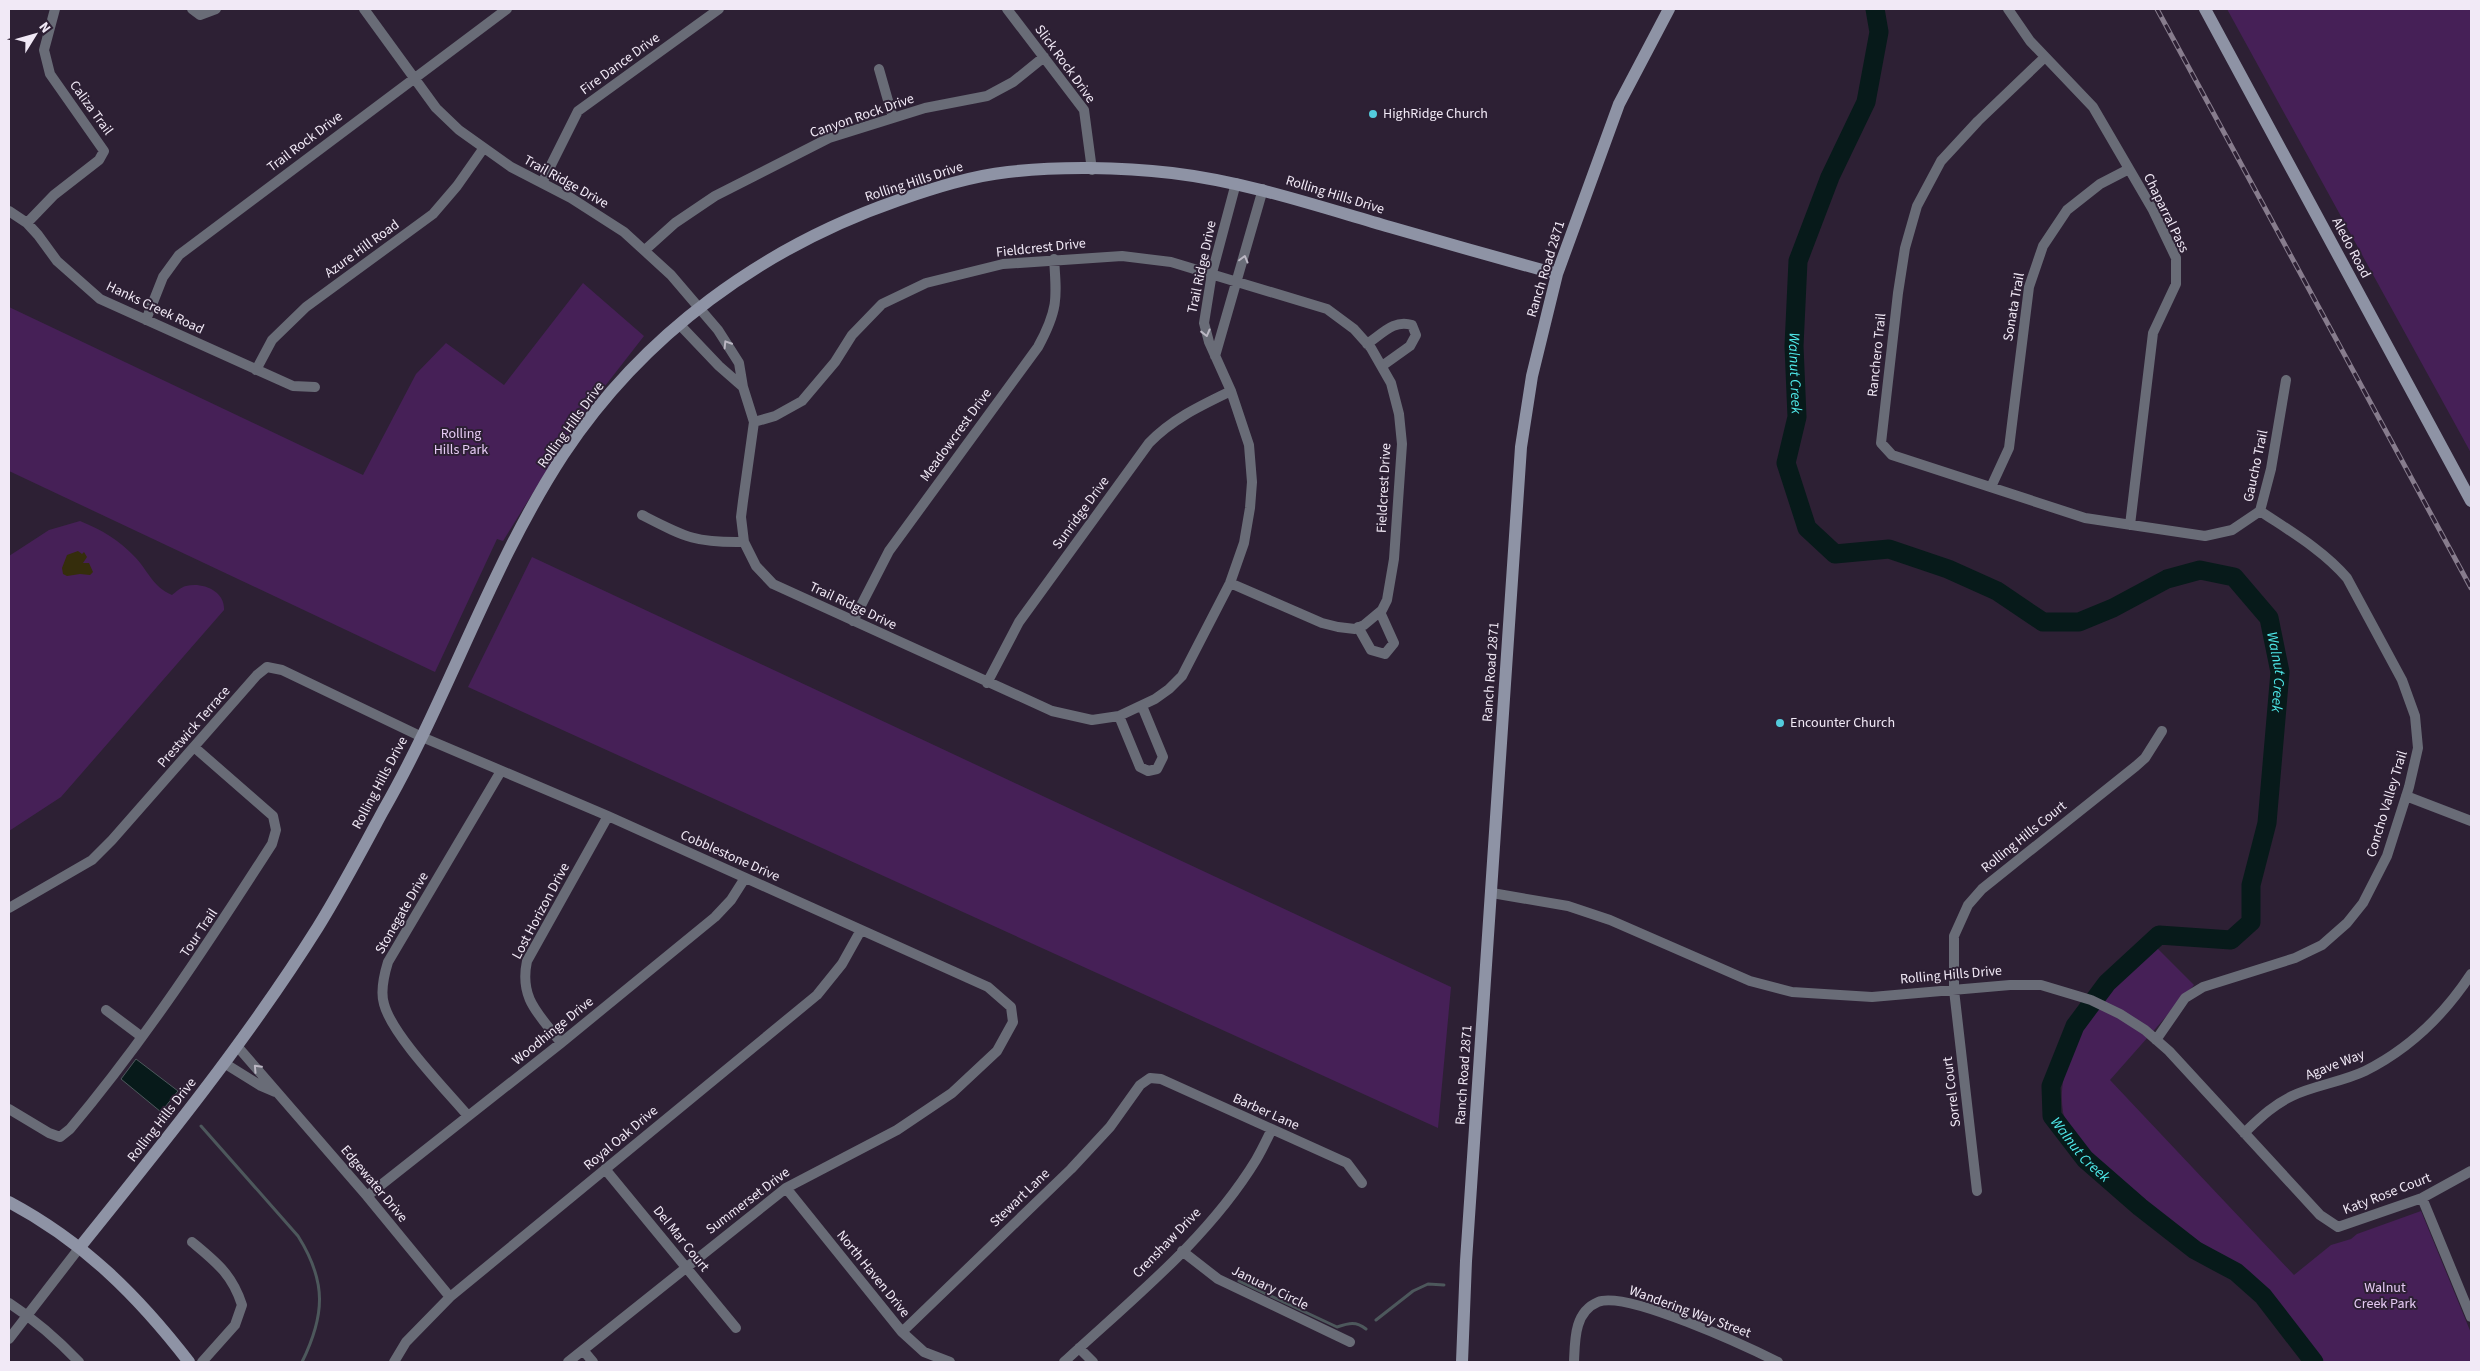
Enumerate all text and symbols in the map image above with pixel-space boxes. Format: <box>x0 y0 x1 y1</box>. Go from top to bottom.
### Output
north arrow <box>10 10 60 60</box>
text: N <box>34 18 55 38</box>
street label: Slick Rock Drive <box>1030 21 1100 107</box>
street label: Fire Dance Drive <box>576 28 664 100</box>
street label: Caliza Trail <box>64 77 118 140</box>
street label: Canyon Rock Drive <box>807 89 917 143</box>
place label: HighRidge Church <box>1383 104 1488 124</box>
street label: Trail Rock Drive <box>263 107 347 177</box>
marker: HighRidge Church <box>1367 108 1379 120</box>
street label: Trail Ridge Drive <box>520 150 612 214</box>
street label: Rolling Hills Drive <box>862 157 966 207</box>
street label: Rolling Hills Drive <box>1283 170 1387 220</box>
street label: Chaparral Pass <box>2138 170 2194 256</box>
street label: Aledo Road <box>2327 214 2375 282</box>
street label: Azure Hill Road <box>321 215 403 283</box>
street label: Ranch Road 2871 <box>1522 218 1570 320</box>
street label: Trail Ridge Drive <box>1182 219 1222 315</box>
street label: Fieldcrest Drive <box>995 233 1087 263</box>
one-way arrow <box>1238 254 1249 263</box>
street label: Sonata Trail <box>1998 271 2030 343</box>
street label: Hanks Creek Road <box>103 277 207 339</box>
street label: Ranchero Trail <box>1863 312 1891 398</box>
one-way arrow <box>1201 328 1211 336</box>
water label: Walnut Creek <box>1783 332 1807 415</box>
one-way arrow <box>723 341 733 350</box>
street label: Rolling Hills Drive <box>533 378 609 472</box>
street label: Meadowcrest Drive <box>915 384 997 486</box>
park label: Rolling Hills Park <box>434 424 488 460</box>
street label: Gaucho Trail <box>2239 428 2273 504</box>
street label: Fieldcrest Drive <box>1372 442 1396 534</box>
street label: Sunridge Drive <box>1048 472 1114 554</box>
street label: Trail Ridge Drive <box>806 577 900 635</box>
street label: Ranch Road 2871 <box>1478 621 1504 723</box>
water label: Walnut Creek <box>2262 630 2291 714</box>
street label: Prestwick Terrace <box>153 682 235 772</box>
place label: Encounter Church <box>1790 713 1895 733</box>
marker: Encounter Church <box>1774 717 1786 729</box>
street label: Rolling Hills Drive <box>347 733 413 833</box>
street label: Concho Valley Trail <box>2361 748 2413 860</box>
street label: Rolling Hills Court <box>1977 796 2071 878</box>
street label: Cobblestone Drive <box>677 825 783 887</box>
street label: Lost Horizon Drive <box>507 859 575 963</box>
street label: Stonegate Drive <box>370 868 434 958</box>
street label: Tour Trail <box>175 904 223 961</box>
street label: Rolling Hills Drive <box>1899 961 2003 989</box>
street label: Woodhinge Drive <box>508 992 598 1070</box>
street label: Ranch Road 2871 <box>1451 1024 1477 1126</box>
street label: Agave Way <box>2302 1044 2368 1085</box>
street label: Sorrel Court <box>1938 1055 1966 1128</box>
one-way arrow <box>254 1064 263 1073</box>
street label: Rolling Hills Drive <box>123 1074 201 1166</box>
street label: Barber Lane <box>1230 1088 1303 1136</box>
street label: Royal Oak Drive <box>580 1101 663 1175</box>
water label: Walnut Creek <box>2046 1112 2116 1188</box>
street label: Edgewater Drive <box>336 1141 412 1227</box>
street label: Summerset Drive <box>702 1163 794 1239</box>
street label: Stewart Lane <box>986 1164 1055 1232</box>
street label: Katy Rose Court <box>2340 1168 2434 1220</box>
street label: Del Mar Court <box>648 1202 714 1276</box>
street label: Crenshaw Drive <box>1128 1203 1206 1283</box>
street label: North Haven Drive <box>832 1226 914 1322</box>
street label: January Circle <box>1228 1261 1312 1315</box>
park label: Walnut Creek Park <box>2354 1278 2416 1314</box>
street label: Wandering Way Street <box>1626 1281 1754 1343</box>

